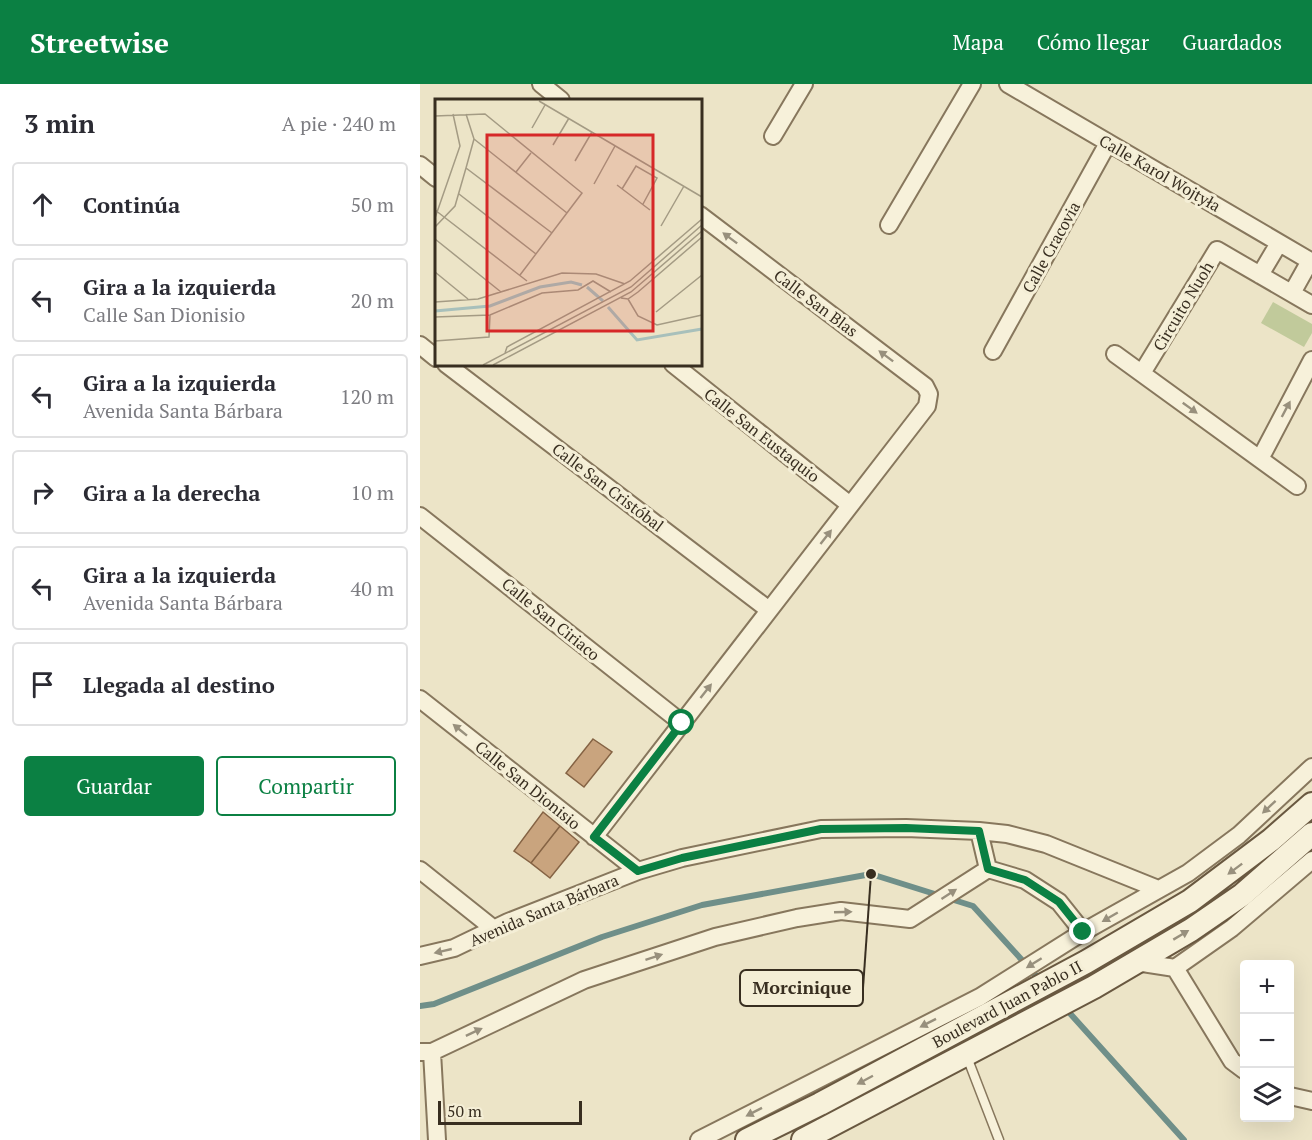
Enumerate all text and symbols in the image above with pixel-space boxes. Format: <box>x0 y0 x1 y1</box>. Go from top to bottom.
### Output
text: Streetwise <box>30 24 169 61</box>
text: Mapa <box>952 28 1004 56</box>
text: Cómo llegar <box>1037 28 1149 56</box>
text: Guardados <box>1182 28 1282 56</box>
inset map <box>435 99 702 366</box>
text: 3 min <box>24 106 95 140</box>
text: A pie · 240 m <box>282 110 396 137</box>
street label: Calle Karol Wojtyła <box>1095 129 1225 217</box>
icon: ahead <box>26 188 59 221</box>
text: Continúa <box>83 190 180 219</box>
text: 50 m <box>351 191 394 218</box>
street label: Calle Cracovia <box>1017 197 1085 297</box>
one-way arrow <box>723 232 739 244</box>
street label: Circuito Nuoh <box>1148 257 1219 355</box>
street label: Calle San Blas <box>770 264 862 342</box>
text: Gira a la izquierda <box>83 272 276 301</box>
icon: left <box>26 284 59 317</box>
text: 20 m <box>351 287 394 314</box>
text: Calle San Dionisio <box>83 301 245 328</box>
one-way arrow <box>878 351 893 363</box>
text: Gira a la izquierda <box>83 368 276 397</box>
icon: left <box>26 380 59 413</box>
text: 120 m <box>340 383 394 410</box>
street label: Calle San Eustaquio <box>700 383 824 487</box>
text: Avenida Santa Bárbara <box>83 397 283 424</box>
one-way arrow <box>1281 400 1291 417</box>
one-way arrow <box>1181 402 1197 414</box>
street label: Calle San Cristóbal <box>548 438 669 536</box>
icon: right <box>26 476 59 509</box>
text: Gira a la derecha <box>83 478 261 507</box>
text: 10 m <box>351 479 394 506</box>
one-way arrow <box>819 529 832 545</box>
text: Gira a la izquierda <box>83 560 276 589</box>
icon: left <box>26 572 59 605</box>
street label: Calle San Ciriaco <box>497 573 605 665</box>
text: 40 m <box>351 575 394 602</box>
text: Avenida Santa Bárbara <box>83 589 283 616</box>
icon: arrive <box>26 668 59 701</box>
text: Llegada al destino <box>83 670 275 699</box>
one-way arrow <box>700 683 713 699</box>
route start <box>668 709 694 735</box>
one-way arrow <box>452 724 468 737</box>
street label: Calle San Dionisio <box>471 736 586 835</box>
button: Guardar <box>24 756 204 816</box>
button: Compartir <box>216 756 396 816</box>
one-way arrow <box>1262 800 1277 814</box>
one-way arrow <box>1227 862 1242 874</box>
street label: Avenida Santa Bárbara <box>466 869 622 951</box>
one-way arrow <box>941 889 957 900</box>
one-way arrow <box>833 907 852 916</box>
one-way arrow <box>1101 912 1118 922</box>
route end <box>1069 918 1095 944</box>
one-way arrow <box>1173 930 1189 941</box>
one-way arrow <box>434 946 452 956</box>
one-way arrow <box>645 952 663 961</box>
street label: Boulevard Juan Pablo II <box>928 955 1086 1053</box>
one-way arrow <box>1026 958 1042 969</box>
map controls <box>1240 960 1294 1122</box>
button: + <box>1240 960 1294 1014</box>
callout: Morcinique <box>740 970 863 1006</box>
text: Morcinique <box>753 975 852 999</box>
button: − <box>1240 1014 1294 1068</box>
one-way arrow <box>919 1018 937 1028</box>
one-way arrow <box>465 1027 482 1036</box>
button: layers <box>1240 1068 1294 1122</box>
one-way arrow <box>856 1075 873 1085</box>
scale bar <box>438 1098 582 1126</box>
text: 50 m <box>447 1100 482 1122</box>
one-way arrow <box>745 1107 762 1117</box>

